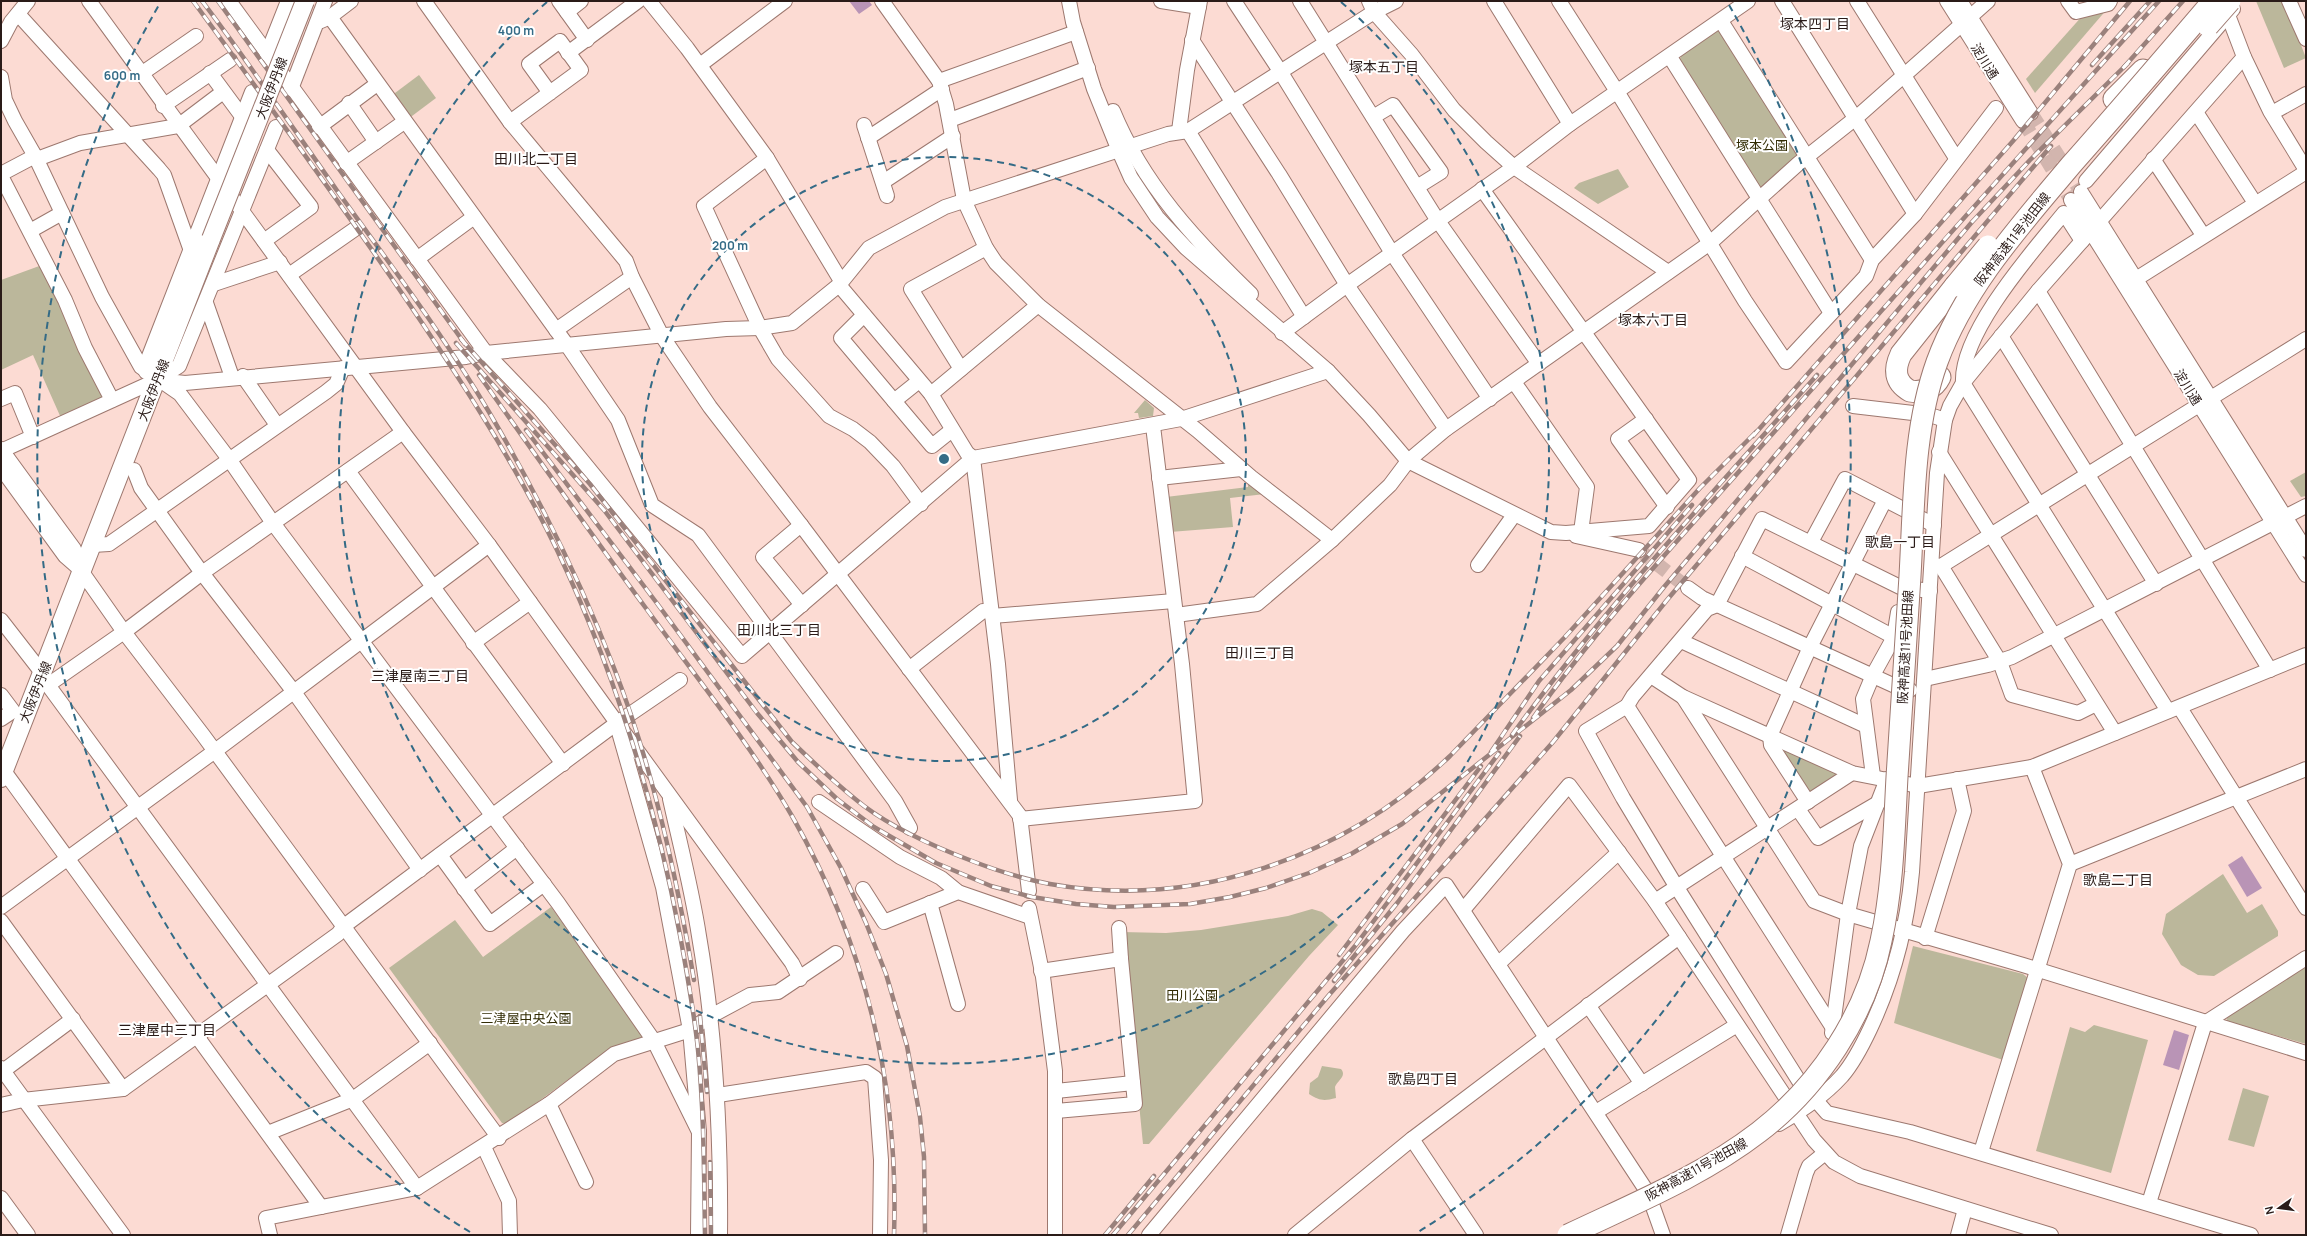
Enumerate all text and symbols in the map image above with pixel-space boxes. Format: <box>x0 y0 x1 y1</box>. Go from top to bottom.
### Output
district label: 塚本四丁目 <box>1780 14 1850 33</box>
text: 400 m <box>498 22 534 39</box>
street label: 淀川通 <box>1967 40 2003 82</box>
street label: 大阪伊丹線 <box>251 54 291 122</box>
district label: 塚本五丁目 <box>1349 57 1419 76</box>
text: 600 m <box>104 67 140 84</box>
park label: 塚本公園 <box>1736 136 1788 154</box>
district label: 田川北二丁目 <box>494 149 578 168</box>
street label: 阪神高速11号池田線 <box>1970 188 2054 290</box>
text: 200 m <box>712 237 748 254</box>
district label: 塚本六丁目 <box>1618 310 1688 329</box>
street label: 大阪伊丹線 <box>133 356 173 424</box>
street label: 淀川通 <box>2170 366 2206 408</box>
centre of rings <box>937 452 951 466</box>
district label: 歌島一丁目 <box>1865 532 1935 551</box>
street label: 阪神高速11号池田線 <box>1893 590 1917 704</box>
district label: 田川北三丁目 <box>737 620 821 639</box>
district label: 田川三丁目 <box>1225 643 1295 662</box>
street label: 大阪伊丹線 <box>14 658 56 726</box>
district label: 三津屋南三丁目 <box>371 666 469 685</box>
district label: 歌島二丁目 <box>2083 870 2153 889</box>
park label: 田川公園 <box>1166 986 1218 1004</box>
park label: 三津屋中央公園 <box>480 1009 572 1027</box>
district label: 三津屋中三丁目 <box>118 1020 216 1039</box>
district label: 歌島四丁目 <box>1388 1069 1458 1088</box>
street label: 阪神高速11号池田線 <box>1642 1133 1750 1205</box>
north arrow <box>2259 1188 2299 1228</box>
text: N <box>2261 1205 2277 1216</box>

